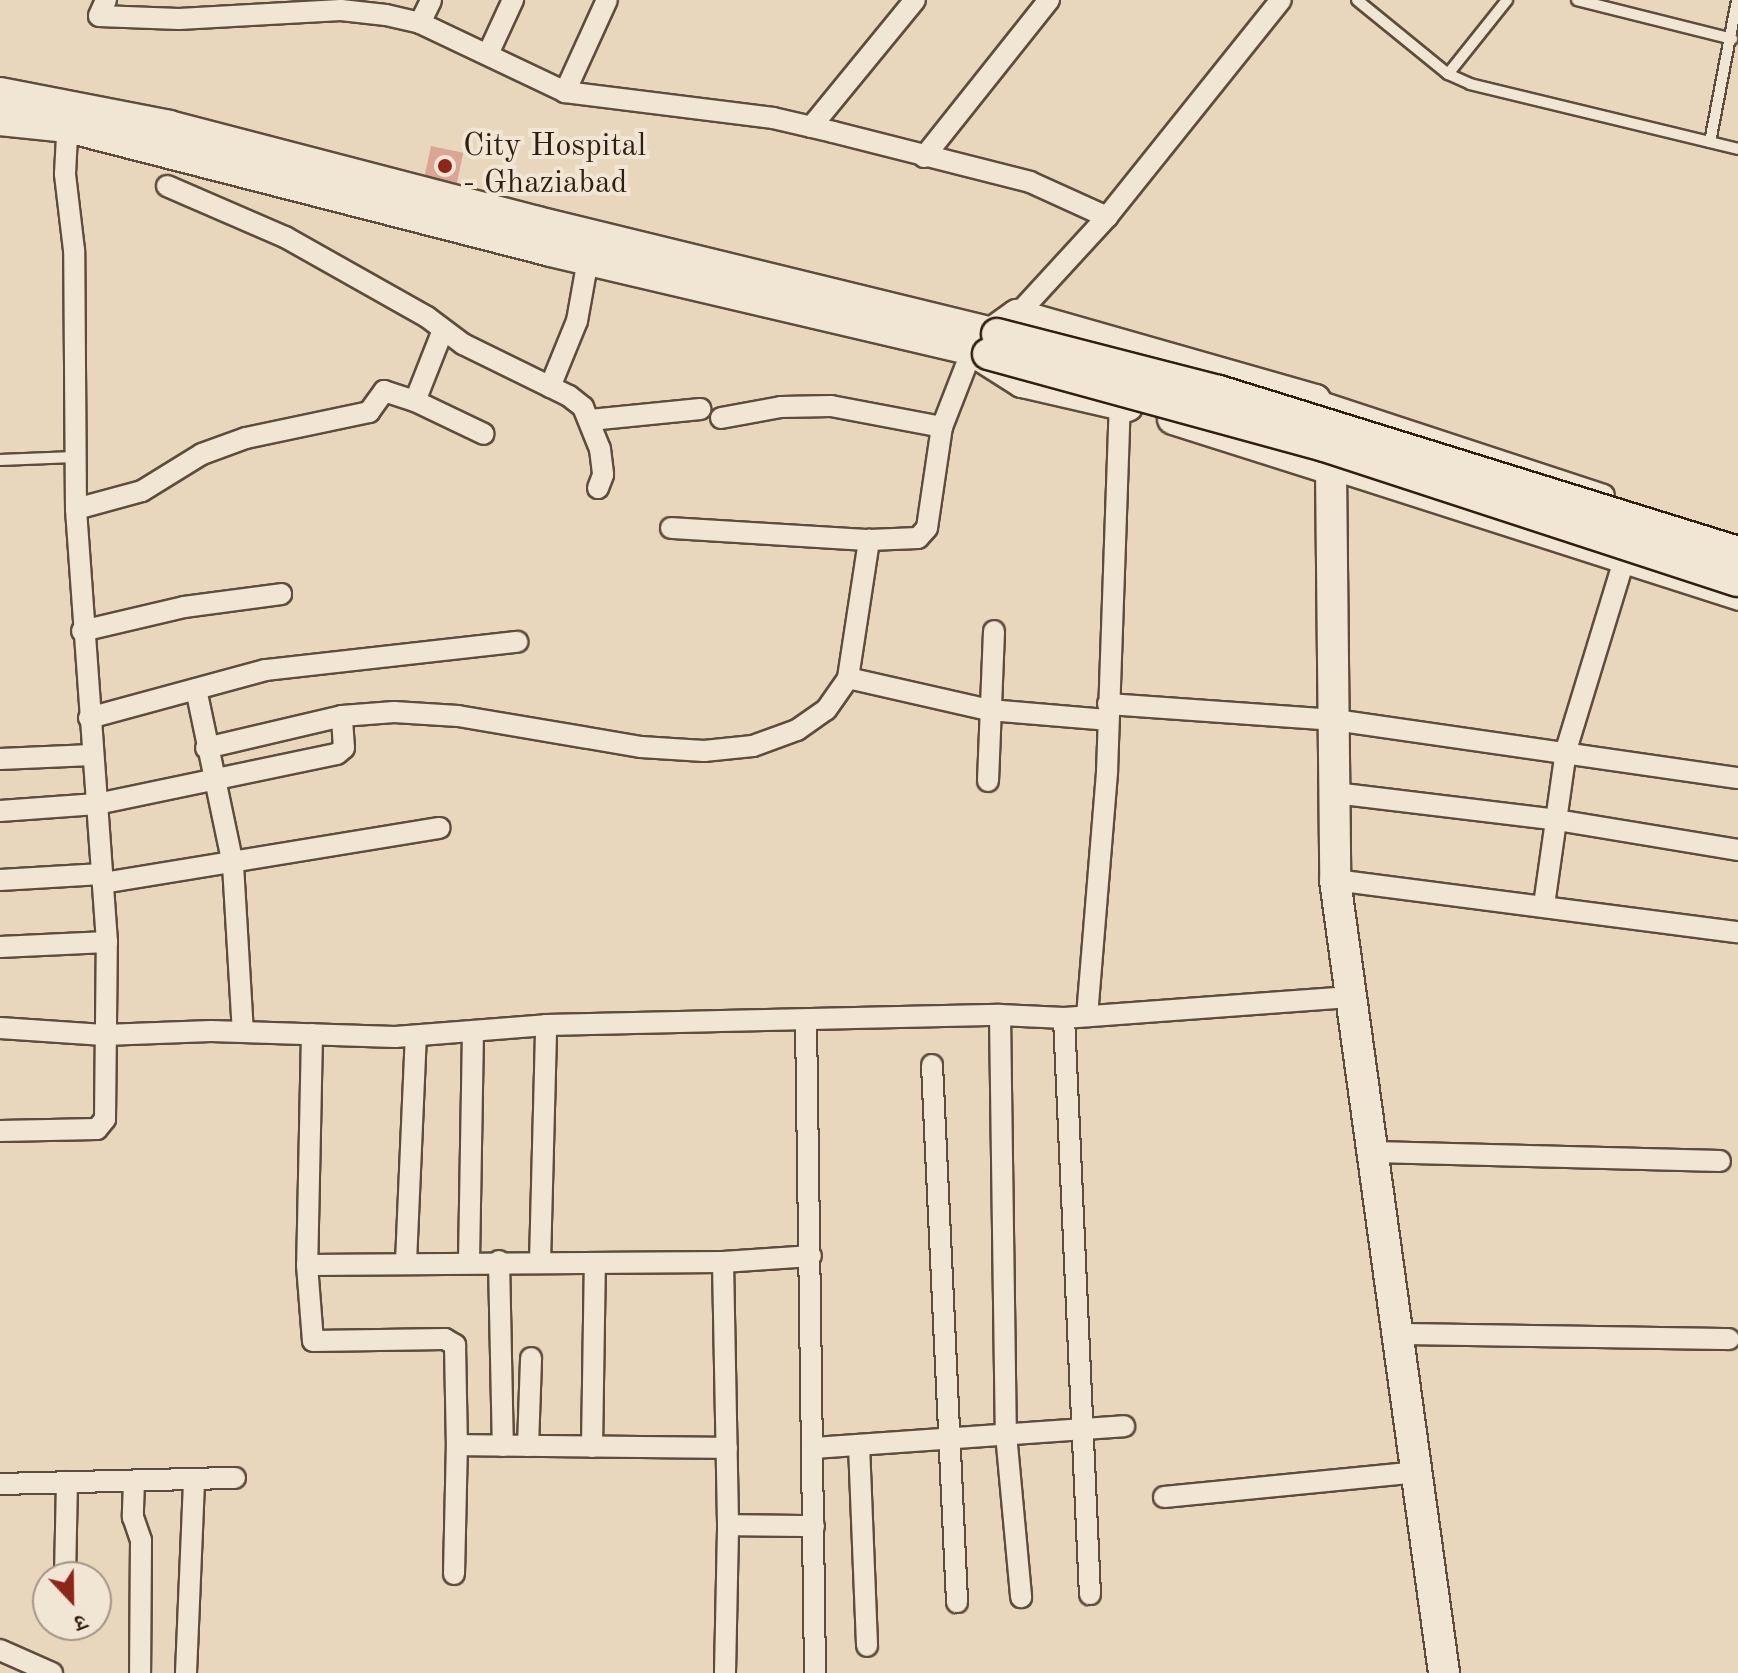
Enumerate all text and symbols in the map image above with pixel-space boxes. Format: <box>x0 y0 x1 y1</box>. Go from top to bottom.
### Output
place label: City Hospital - Ghaziabad <box>463 129 646 204</box>
marker: City Hospital - Ghaziabad <box>434 155 456 177</box>
north arrow <box>32 1561 112 1641</box>
text: उ <box>71 1609 90 1634</box>

